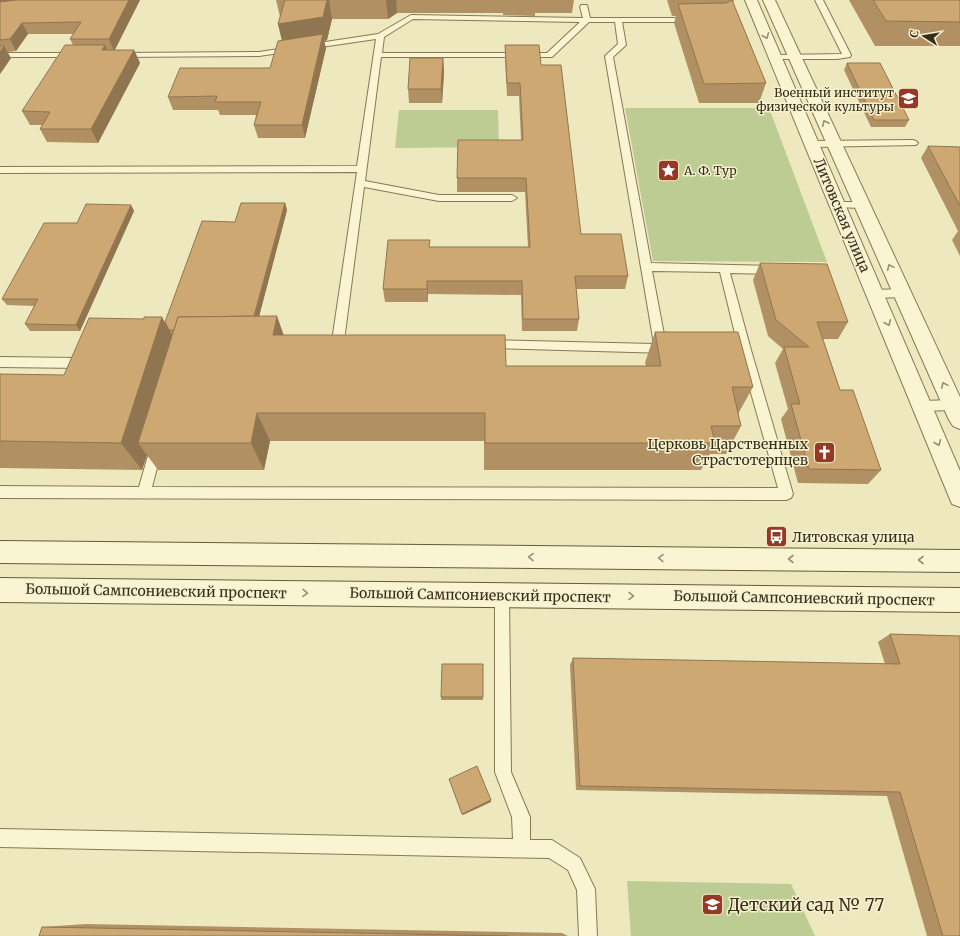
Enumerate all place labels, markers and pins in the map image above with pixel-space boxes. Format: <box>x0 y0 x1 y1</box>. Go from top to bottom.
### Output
place label: Военный институт физической культуры <box>756 85 894 114</box>
school or university icon: Военный институт физической культуры <box>896 86 922 112</box>
place icon: А. Ф. Тур <box>655 157 681 183</box>
place label: А. Ф. Тур <box>683 163 737 178</box>
place label: Церковь Царственных Страстотерпцев <box>647 435 809 469</box>
church icon: Церковь Царственных Страстотерпцев <box>811 439 837 465</box>
bus stop icon: Литовская улица <box>763 524 789 550</box>
place label: Литовская улица <box>792 528 915 546</box>
school or university icon: Детский сад № 77 <box>699 892 725 918</box>
place label: Детский сад № 77 <box>728 894 884 916</box>

